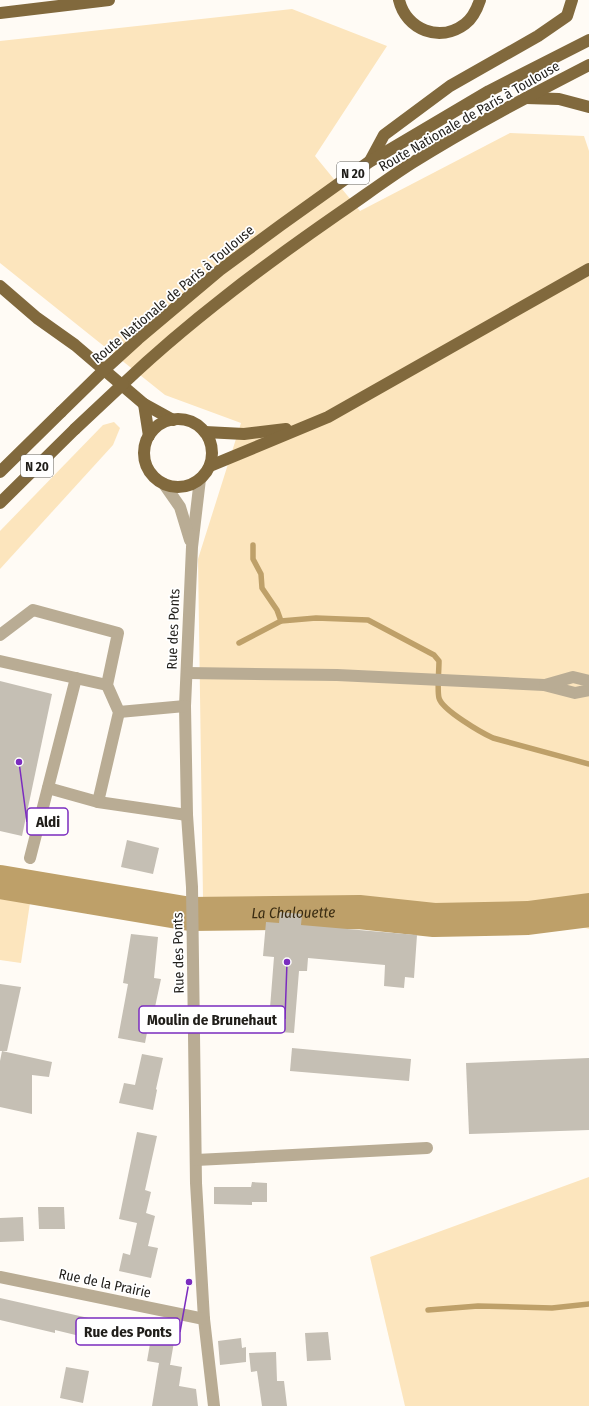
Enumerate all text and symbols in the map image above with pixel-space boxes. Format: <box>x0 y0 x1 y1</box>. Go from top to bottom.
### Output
street label: Route Nationale de Paris à Toulouse <box>376 58 563 175</box>
road number: N 20 <box>337 162 369 184</box>
street label: Route Nationale de Paris à Toulouse <box>89 222 258 367</box>
road number: N 20 <box>21 455 53 477</box>
street label: Rue des Ponts <box>164 588 183 670</box>
callout: Aldi <box>27 808 68 835</box>
text: Aldi <box>35 813 60 831</box>
water label: La Chalouette <box>251 903 335 922</box>
street label: Rue des Ponts <box>169 912 188 994</box>
callout: Moulin de Brunehaut <box>139 1006 285 1033</box>
text: Moulin de Brunehaut <box>147 1011 278 1029</box>
street label: Rue de la Prairie <box>57 1265 153 1302</box>
callout: Rue des Ponts <box>76 1318 180 1345</box>
text: Rue des Ponts <box>84 1323 172 1341</box>

